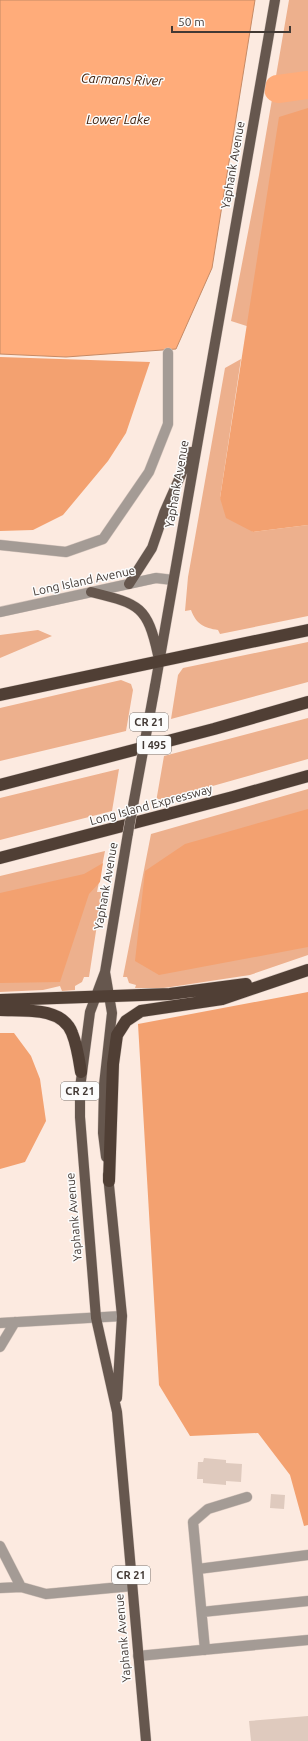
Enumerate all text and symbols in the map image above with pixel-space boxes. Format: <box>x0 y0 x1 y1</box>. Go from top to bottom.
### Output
scale bar <box>172 8 290 34</box>
text: 50 m <box>178 15 205 28</box>
water label: Carmans River <box>81 71 164 87</box>
water label: Lower Lake <box>86 112 150 126</box>
street label: Yaphank Avenue <box>218 120 247 210</box>
street label: Yaphank Avenue <box>162 439 191 529</box>
street label: Long Island Avenue <box>32 563 136 598</box>
road number: CR 21 <box>130 713 168 731</box>
road number: I 495 <box>137 736 171 754</box>
street label: Long Island Expressway <box>88 782 214 827</box>
street label: Yaphank Avenue <box>91 841 120 931</box>
road number: CR 21 <box>61 1082 99 1100</box>
street label: Yaphank Avenue <box>63 1172 84 1262</box>
road number: CR 21 <box>112 1566 150 1584</box>
street label: Yaphank Avenue <box>112 1593 133 1683</box>

